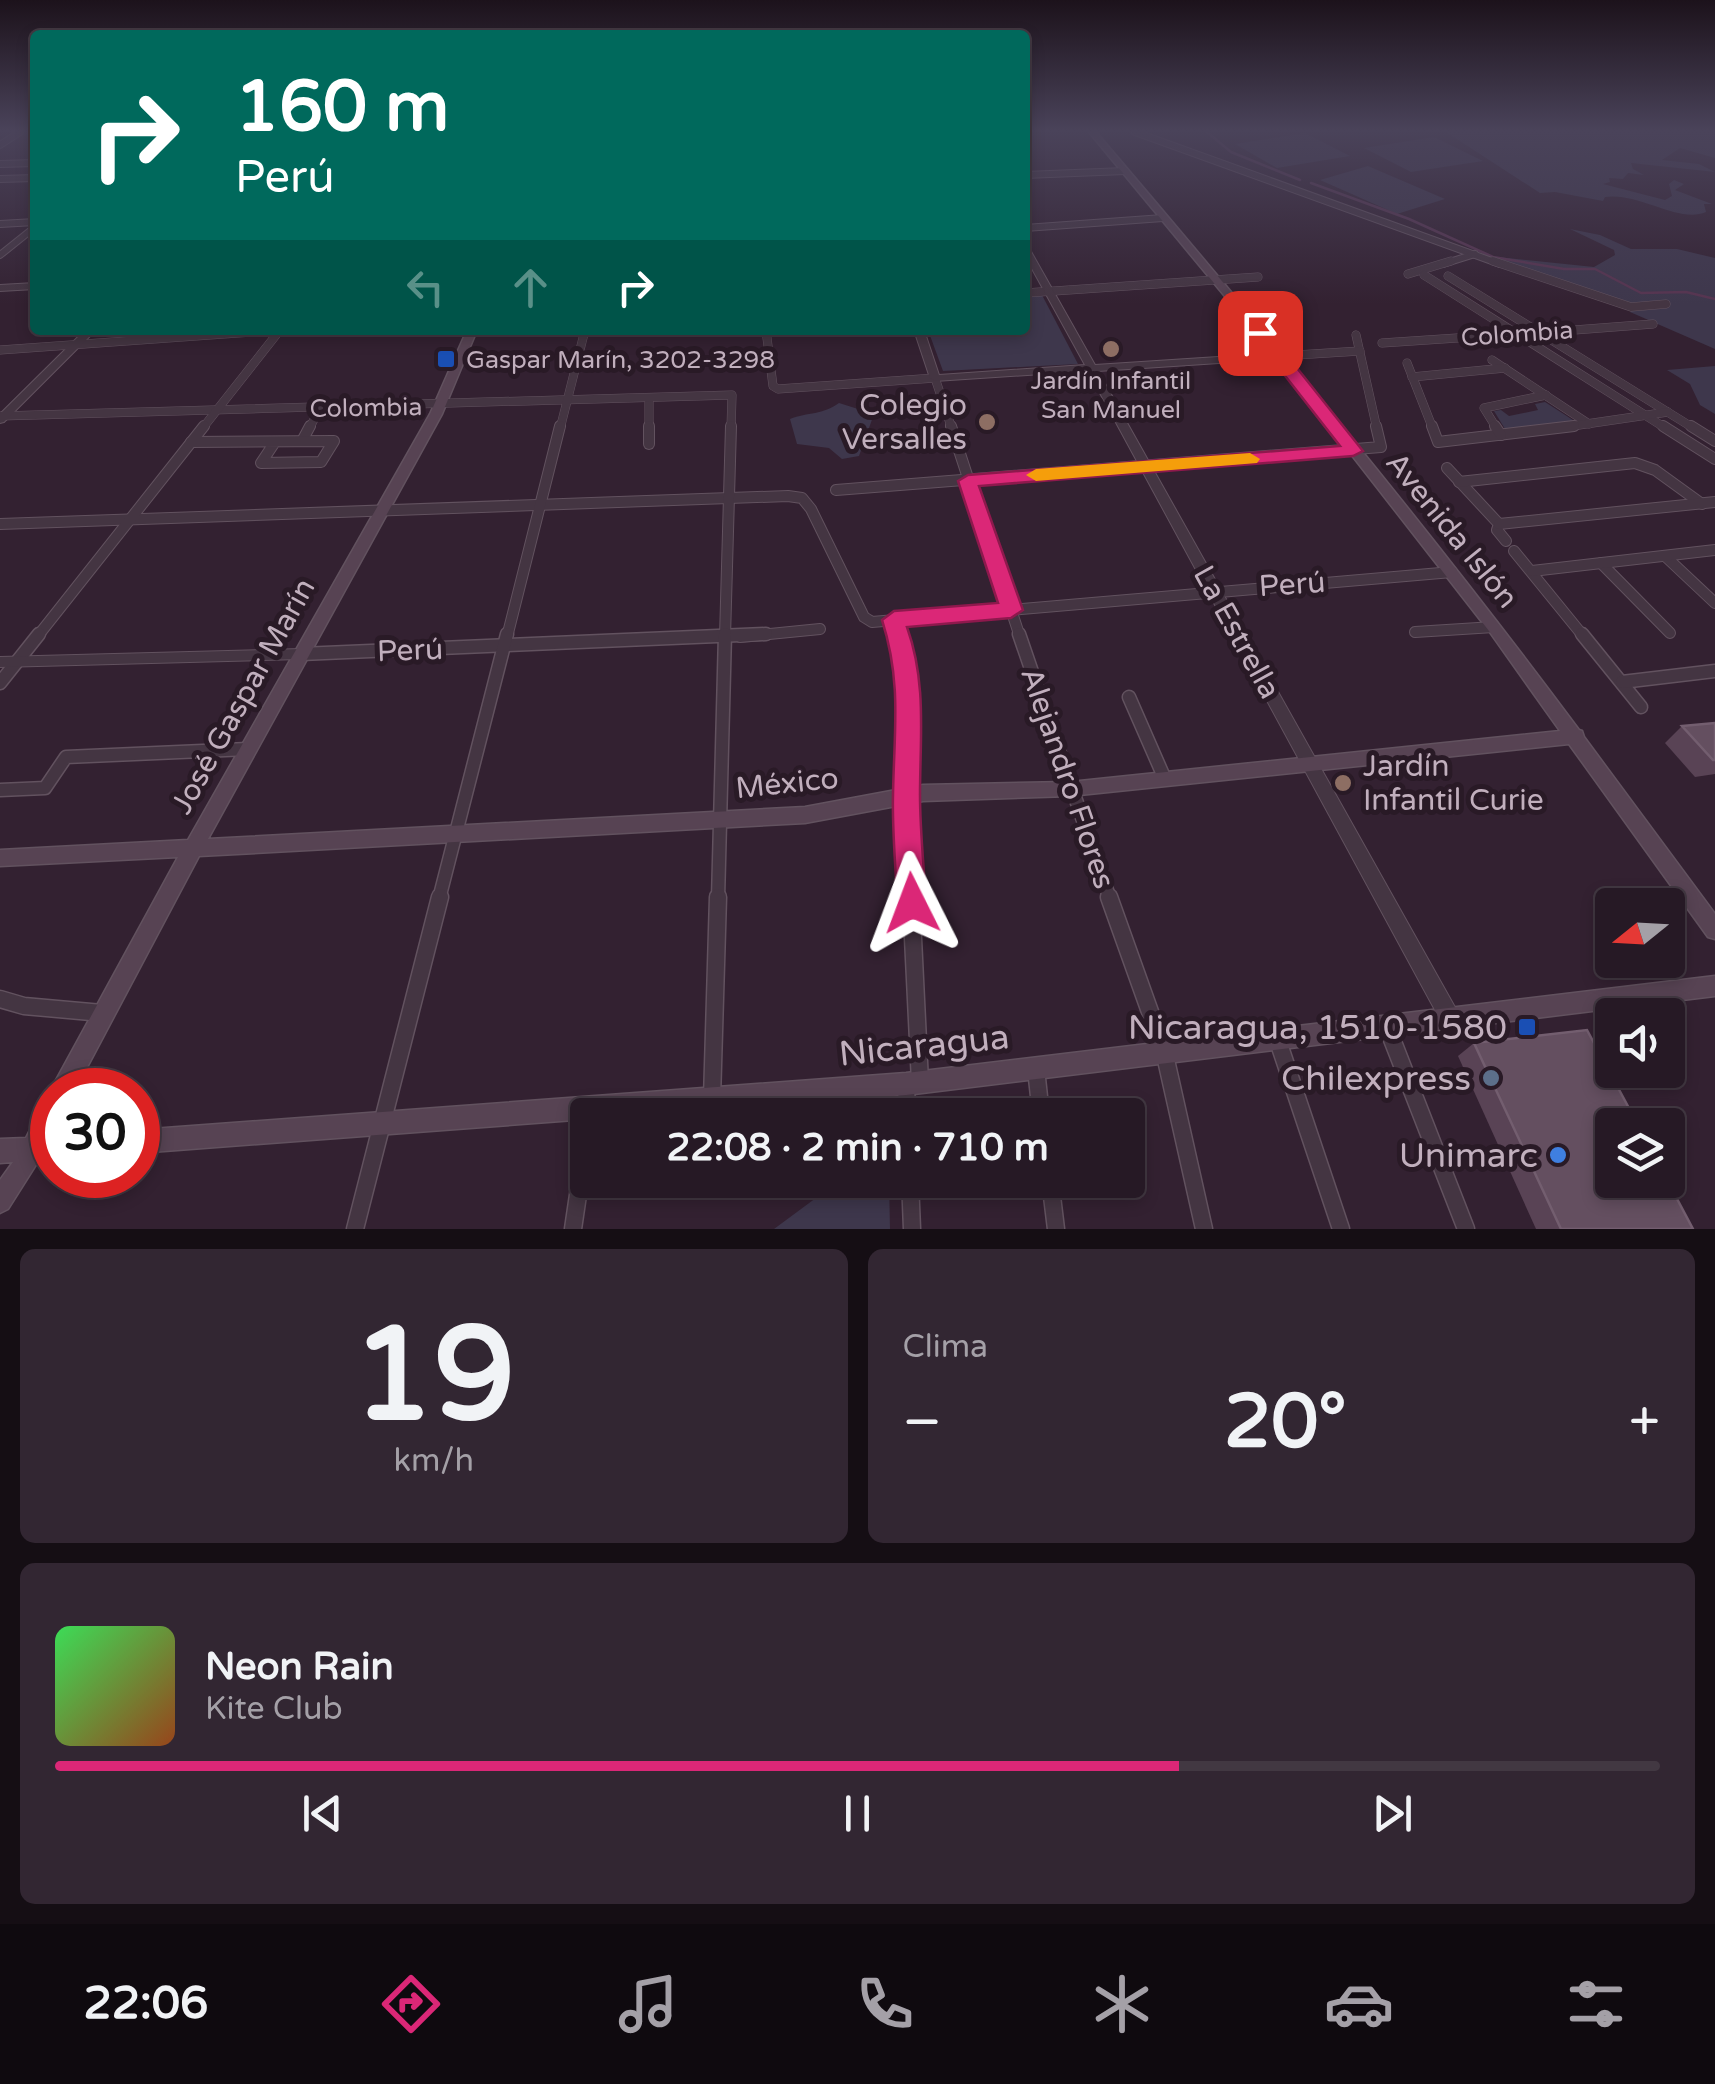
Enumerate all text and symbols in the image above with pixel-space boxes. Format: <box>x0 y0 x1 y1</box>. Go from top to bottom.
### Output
text: 160 m <box>235 66 449 150</box>
icon: right <box>70 70 200 200</box>
text: Perú <box>235 151 335 205</box>
icon: left <box>398 260 453 315</box>
icon: ahead <box>503 260 558 315</box>
icon: right <box>608 260 663 315</box>
pin <box>1218 291 1303 376</box>
icon: arrive <box>1233 306 1288 361</box>
street label: Colombia <box>1460 315 1574 353</box>
marker: Jardín Infantil San Manuel <box>1100 338 1122 360</box>
place label: Gaspar Marín, 3202-3298 <box>466 345 775 375</box>
marker: Gaspar Marín, 3202-3298 <box>435 348 457 370</box>
place label: Jardín Infantil San Manuel <box>1031 366 1191 425</box>
place label: Colegio Versalles <box>842 387 967 458</box>
street label: Colombia <box>309 392 423 424</box>
marker: Colegio Versalles <box>976 411 998 433</box>
street label: Avenida Islón <box>1377 445 1526 616</box>
street label: La Estrella <box>1185 559 1288 705</box>
street label: Perú <box>1258 564 1326 605</box>
street label: José Gaspar Marín <box>163 572 323 820</box>
street label: Perú <box>376 631 444 670</box>
street label: Alejandro Flores <box>1012 663 1123 894</box>
place label: Jardín Infantil Curie <box>1363 748 1544 819</box>
street label: México <box>734 760 840 807</box>
marker: Jardín Infantil Curie <box>1332 772 1354 794</box>
position arrow <box>860 851 964 955</box>
north arrow <box>1595 888 1685 978</box>
map controls <box>1595 888 1685 1198</box>
button: sound <box>1595 998 1685 1088</box>
place label: Nicaragua, 1510-1580 <box>1128 1007 1507 1049</box>
street label: Nicaragua <box>837 1016 1011 1076</box>
marker: Nicaragua, 1510-1580 <box>1516 1016 1538 1038</box>
place label: Chilexpress <box>1281 1058 1471 1100</box>
marker: Chilexpress <box>1480 1067 1502 1089</box>
speed limit sign: 30 <box>30 1068 160 1198</box>
button: layers <box>1595 1108 1685 1198</box>
text: 22:08 · 2 min · 710 m <box>666 1125 1049 1171</box>
place label: Unimarc <box>1399 1135 1538 1177</box>
marker: Unimarc <box>1547 1144 1569 1166</box>
text: 19 <box>352 1299 515 1455</box>
text: Clima <box>903 1328 988 1366</box>
text: 20° <box>1224 1377 1347 1467</box>
text: − <box>903 1390 942 1456</box>
text: + <box>1629 1390 1660 1456</box>
text: km/h <box>394 1442 474 1480</box>
text: Neon Rain <box>205 1644 394 1690</box>
text: Kite Club <box>205 1690 343 1728</box>
icon: previous <box>295 1786 350 1841</box>
icon: pause <box>830 1786 885 1841</box>
icon: next <box>1365 1786 1420 1841</box>
icon: directions <box>376 1969 446 2039</box>
icon: music <box>613 1969 683 2039</box>
icon: phone <box>850 1969 920 2039</box>
icon: climate <box>1087 1969 1157 2039</box>
icon: car <box>1324 1969 1394 2039</box>
icon: filters <box>1561 1969 1631 2039</box>
text: 22:06 <box>84 1977 208 2031</box>

